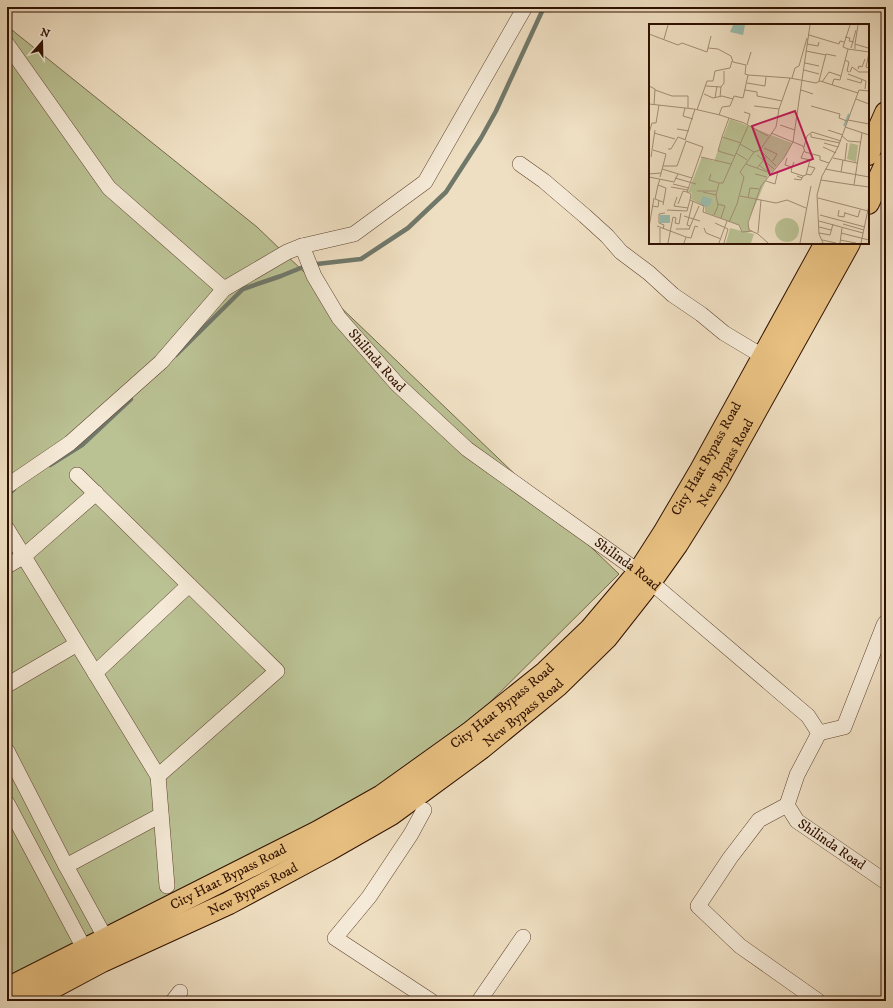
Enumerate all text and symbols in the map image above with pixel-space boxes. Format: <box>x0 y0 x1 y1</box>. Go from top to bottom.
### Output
north arrow <box>22 22 62 62</box>
inset map <box>649 24 869 244</box>
text: N <box>38 25 52 42</box>
street label: Shilinda Road <box>344 325 409 396</box>
street label: City Haat Bypass Road <box>667 399 746 519</box>
street label: New Bypass Road <box>693 416 758 511</box>
street label: Shilinda Road <box>590 534 664 595</box>
street label: City Haat Bypass Road <box>447 660 558 753</box>
street label: New Bypass Road <box>480 675 568 751</box>
street label: Shilinda Road <box>794 815 869 874</box>
street label: City Haat Bypass Road <box>167 840 290 914</box>
street label: New Bypass Road <box>205 859 301 920</box>

